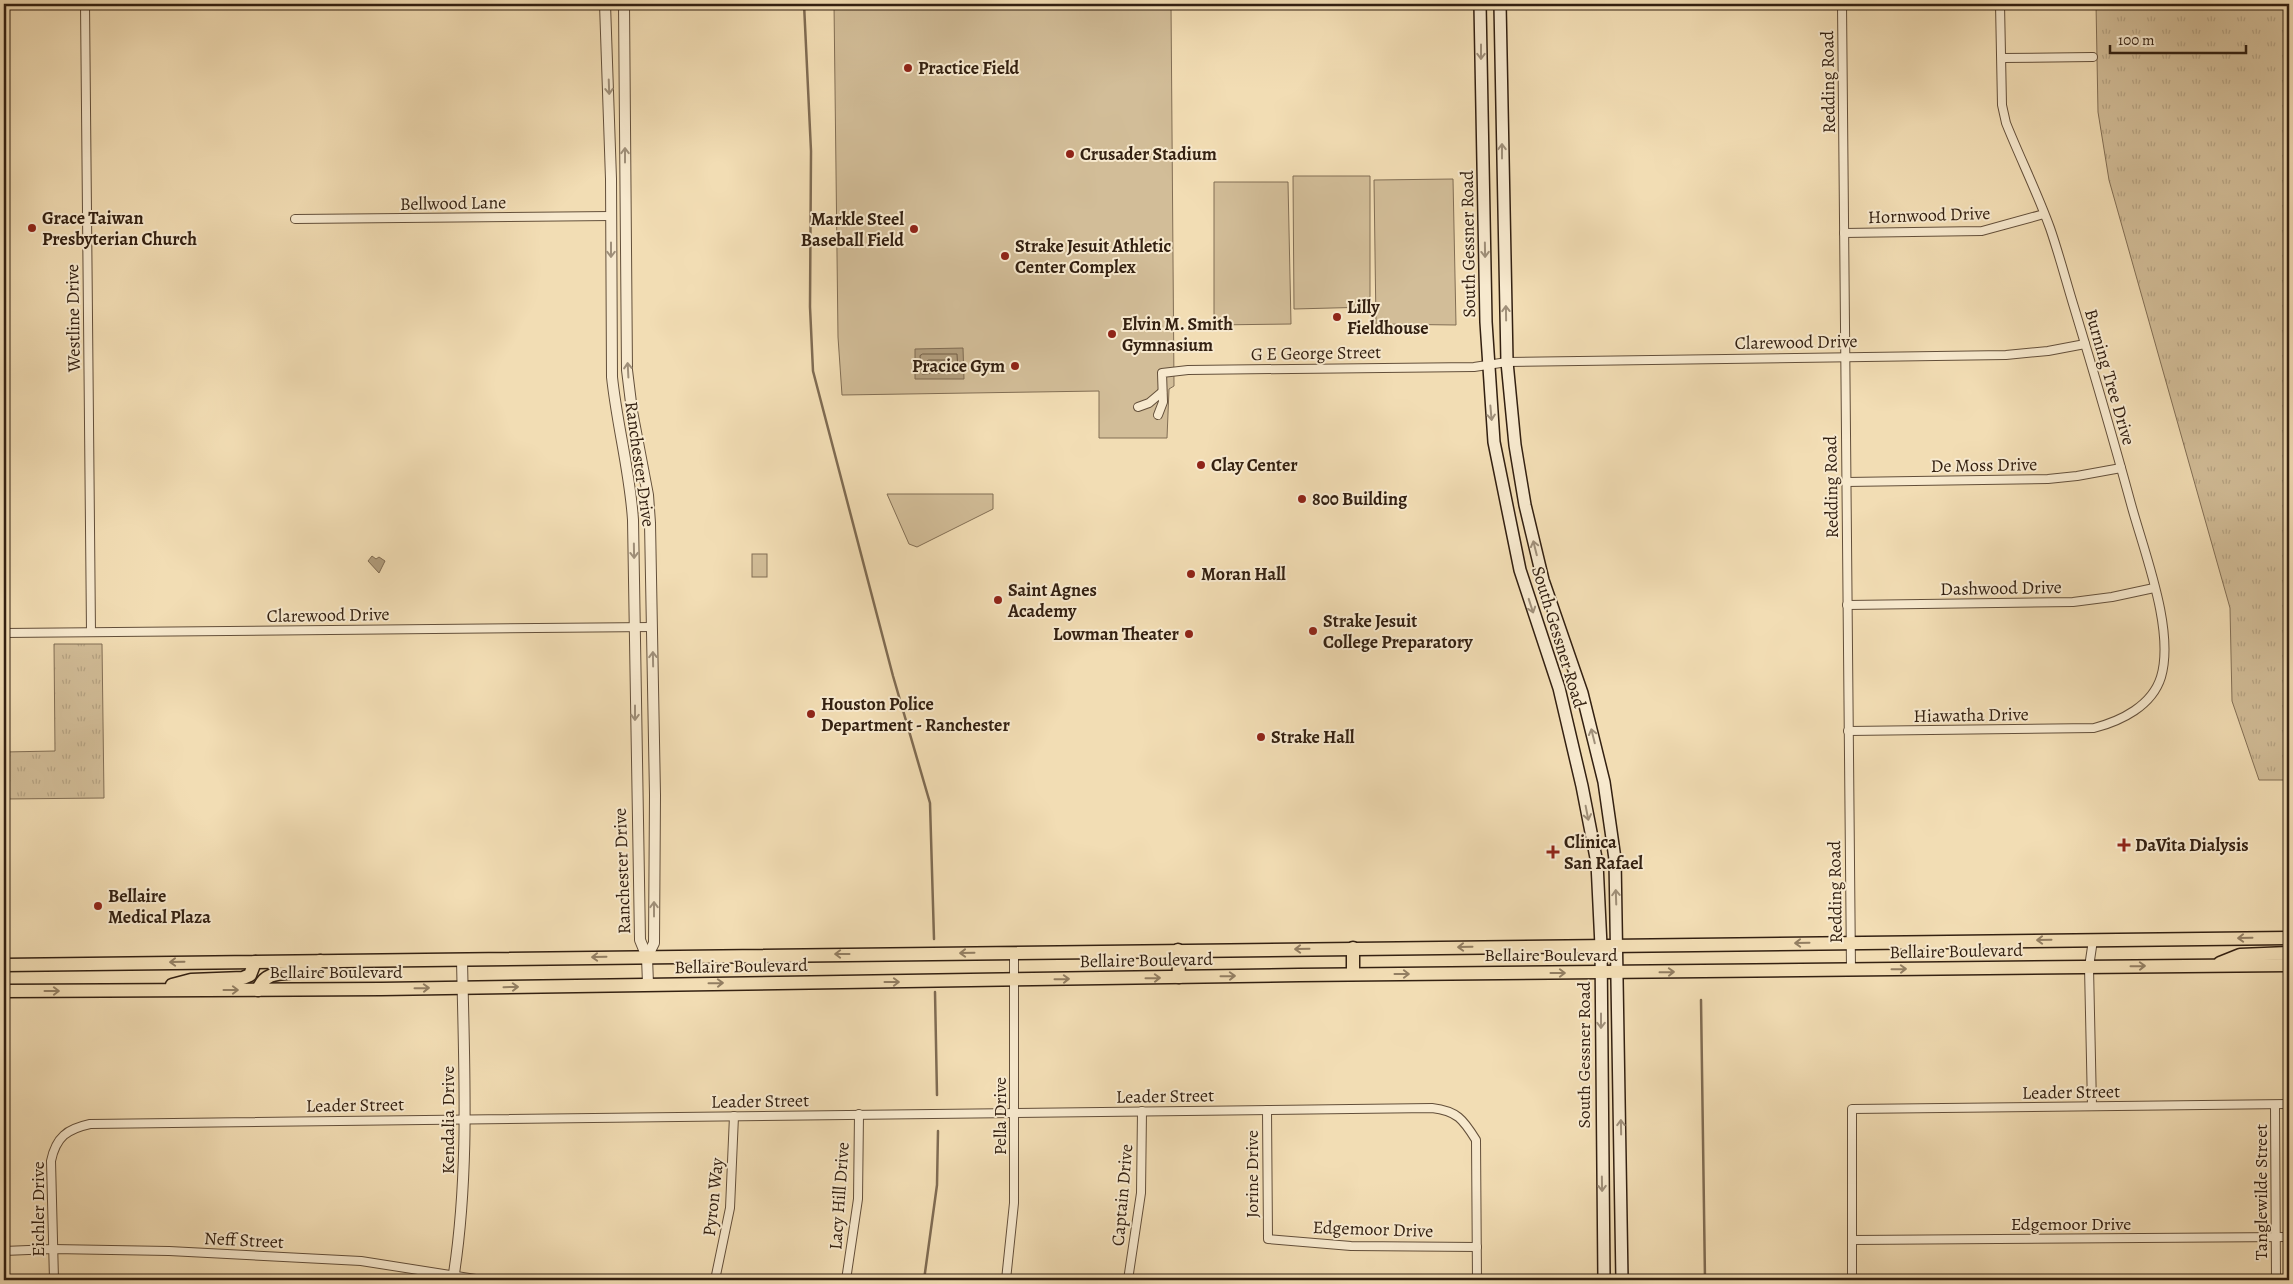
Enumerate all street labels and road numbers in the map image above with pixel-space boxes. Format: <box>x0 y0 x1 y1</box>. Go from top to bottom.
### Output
street label: Redding Road <box>1815 30 1841 134</box>
street label: South Gessner Road <box>1455 170 1481 318</box>
street label: Bellwood Lane <box>400 190 506 216</box>
street label: Hornwood Drive <box>1867 201 1991 229</box>
street label: Westline Drive <box>60 264 86 373</box>
street label: Burning Tree Drive <box>2079 306 2141 448</box>
street label: Clarewood Drive <box>1734 329 1858 355</box>
street label: G E George Street <box>1251 340 1381 366</box>
street label: Ranchester Drive <box>619 400 661 528</box>
street label: Redding Road <box>1818 435 1844 539</box>
street label: De Moss Drive <box>1931 452 2037 478</box>
street label: South Gessner Road <box>1526 563 1592 711</box>
street label: Dashwood Drive <box>1940 575 2062 601</box>
street label: Clarewood Drive <box>266 602 390 628</box>
street label: Hiawatha Drive <box>1913 702 2029 728</box>
street label: Ranchester Drive <box>608 807 636 935</box>
street label: Redding Road <box>1822 840 1848 944</box>
street label: Bellaire Boulevard <box>1889 938 2023 964</box>
street label: Bellaire Boulevard <box>1484 943 1618 967</box>
street label: Bellaire Boulevard <box>1079 947 1213 973</box>
street label: Bellaire Boulevard <box>674 953 808 979</box>
street label: Bellaire Boulevard <box>269 960 403 984</box>
street label: South Gessner Road <box>1572 981 1596 1129</box>
street label: Kendalia Drive <box>436 1066 460 1174</box>
street label: Pella Drive <box>988 1077 1012 1155</box>
street label: Leader Street <box>2022 1079 2120 1105</box>
street label: Leader Street <box>1116 1083 1214 1109</box>
street label: Leader Street <box>711 1088 809 1114</box>
street label: Leader Street <box>306 1092 404 1118</box>
street label: Tanglewilde Street <box>2249 1124 2273 1260</box>
street label: Jorine Drive <box>1240 1130 1264 1218</box>
street label: Lacy Hill Drive <box>823 1141 855 1251</box>
street label: Captain Drive <box>1106 1143 1138 1247</box>
street label: Pyron Way <box>697 1156 729 1237</box>
street label: Eichler Drive <box>26 1161 50 1257</box>
street label: Edgemoor Drive <box>2011 1212 2131 1236</box>
street label: Edgemoor Drive <box>1312 1215 1434 1243</box>
street label: Neff Street <box>204 1226 285 1254</box>

